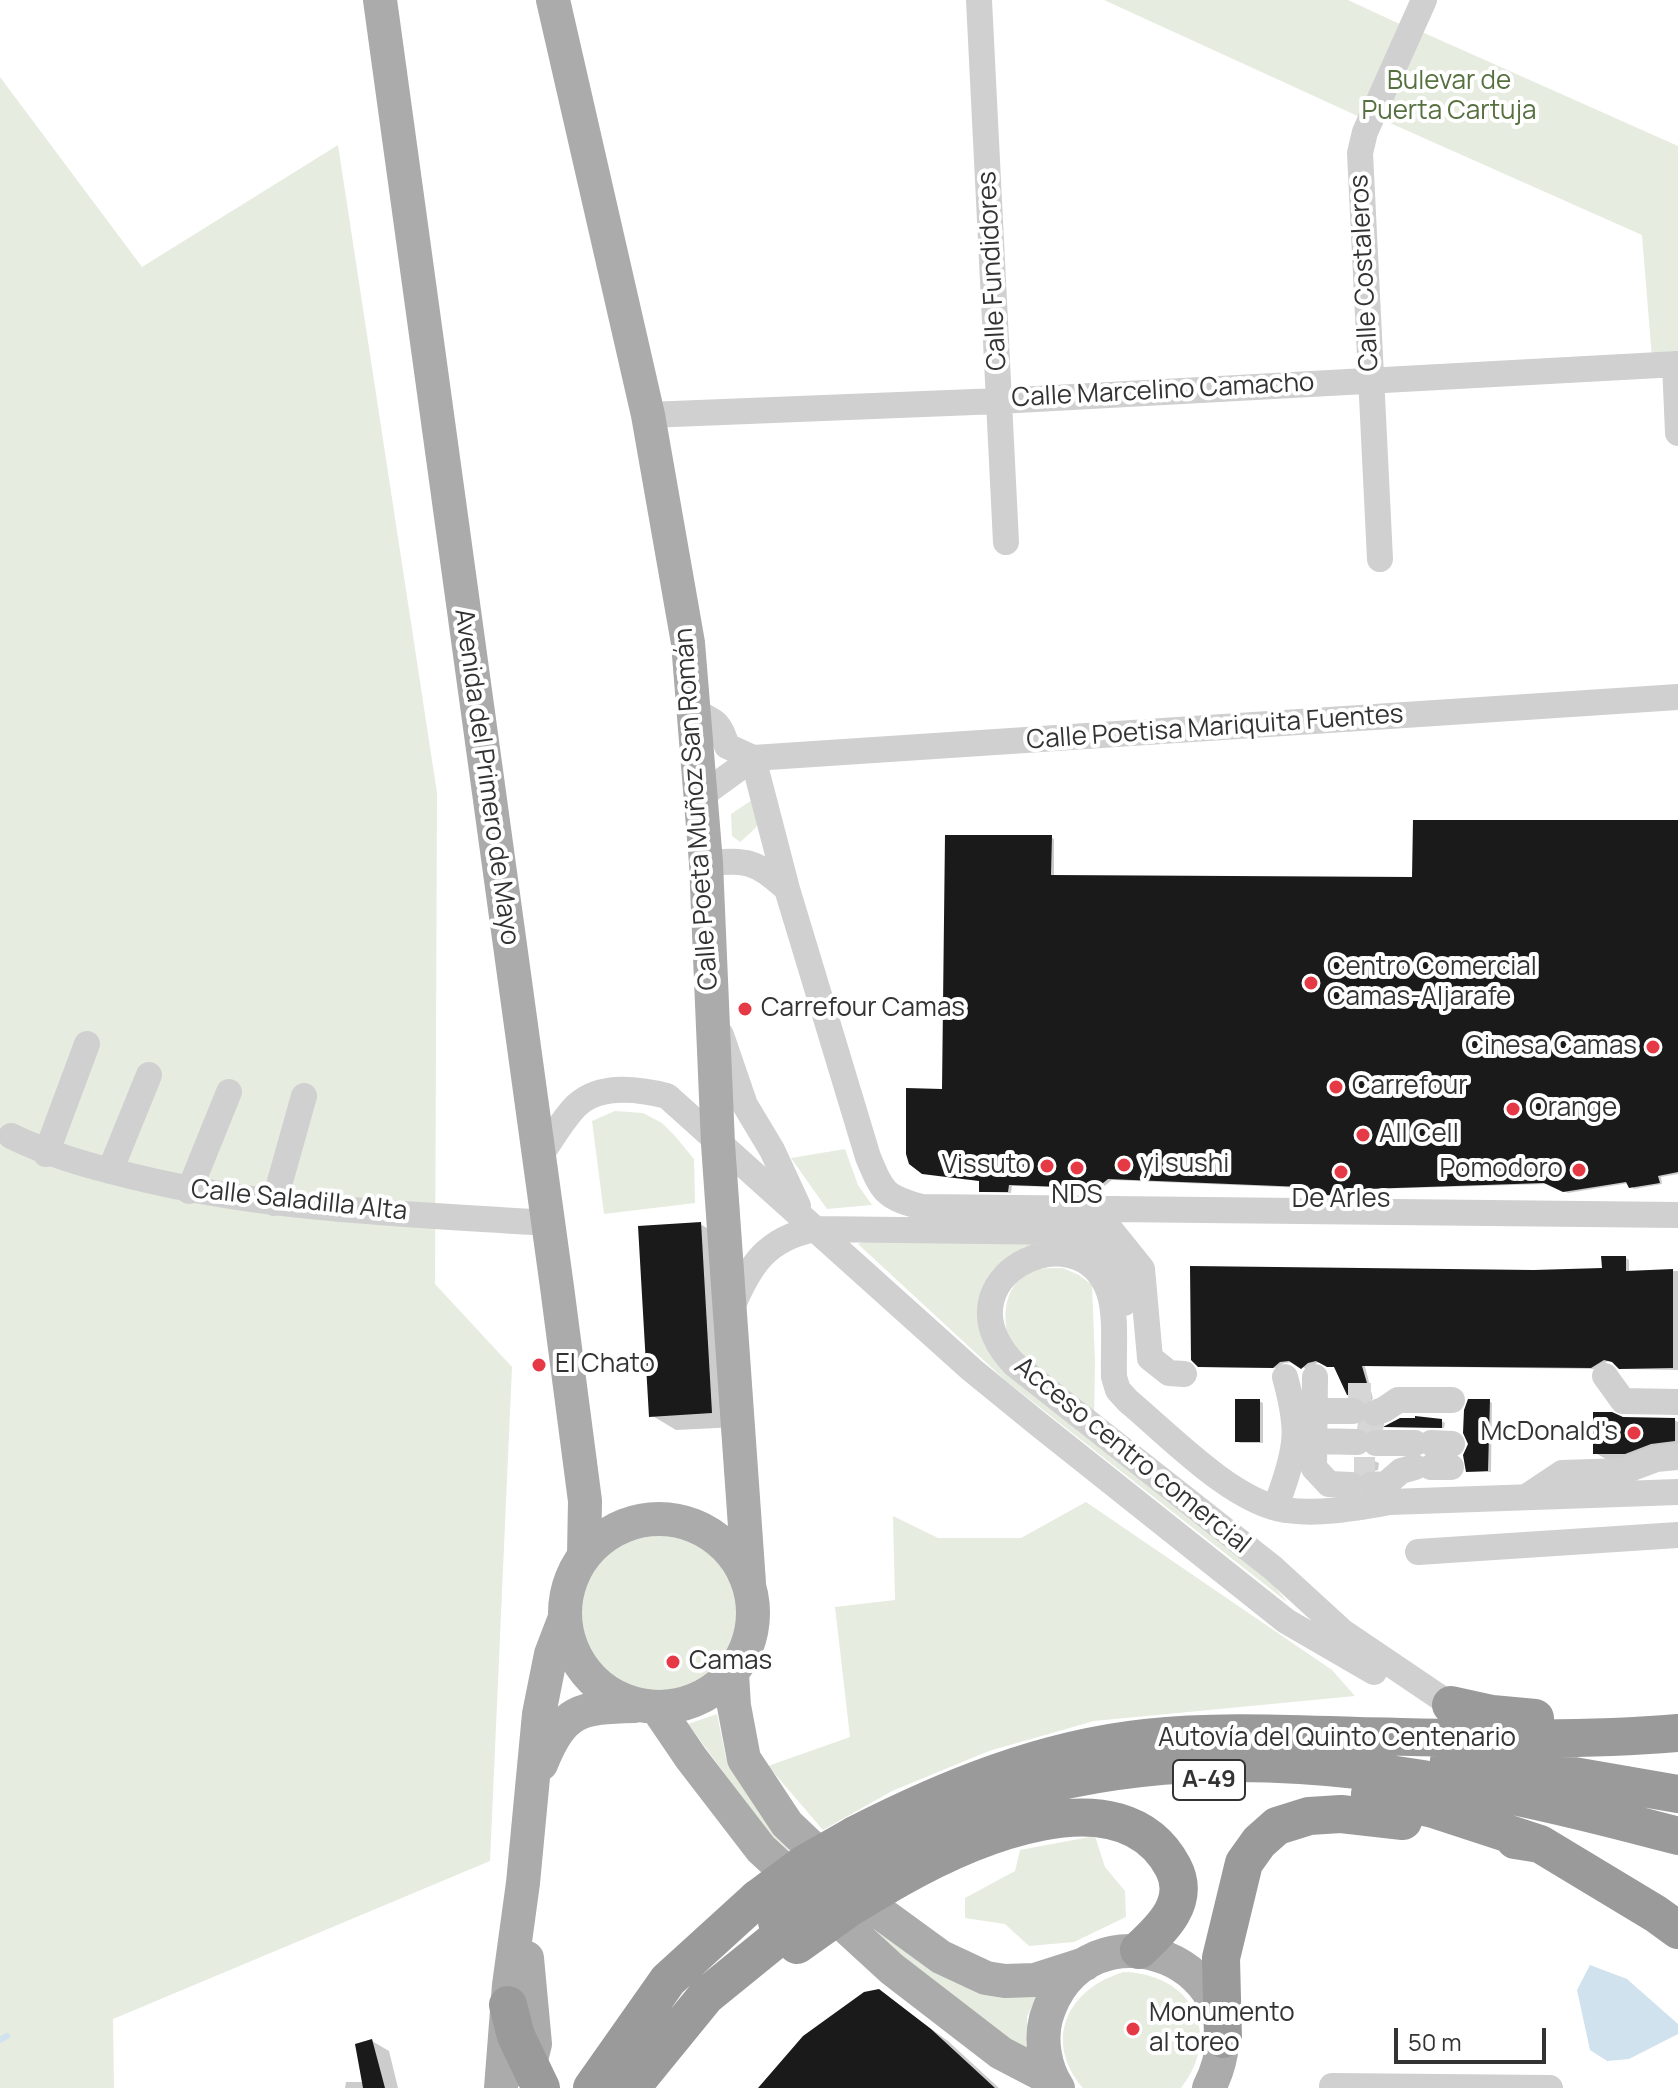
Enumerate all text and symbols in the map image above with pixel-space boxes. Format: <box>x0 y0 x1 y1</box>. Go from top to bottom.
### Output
park label: Bulevar de Puerta Cartuja <box>1361 66 1537 128</box>
street label: Calle Fundidores <box>972 170 1014 372</box>
street label: Calle Costaleros <box>1344 174 1386 372</box>
street label: Calle Marcelino Camacho <box>1011 367 1315 415</box>
street label: Avenida del Primero de Mayo <box>447 607 525 947</box>
street label: Calle Poeta Muñoz San Román <box>669 627 725 991</box>
street label: Calle Poetisa Mariquita Fuentes <box>1025 699 1405 757</box>
place label: Centro Comercial Camas-Aljarafe <box>1327 952 1537 1014</box>
marker: Centro Comercial Camas-Aljarafe <box>1302 974 1320 992</box>
place label: Carrefour Camas <box>761 993 965 1025</box>
marker: Carrefour Camas <box>736 1000 754 1018</box>
place label: Cinesa Camas <box>1465 1031 1637 1063</box>
marker: Cinesa Camas <box>1644 1038 1662 1056</box>
place label: Carrefour <box>1352 1071 1468 1103</box>
marker: Carrefour <box>1327 1078 1345 1096</box>
place label: Orange <box>1529 1093 1617 1125</box>
marker: Orange <box>1504 1100 1522 1118</box>
place label: All Cell <box>1379 1119 1459 1151</box>
marker: All Cell <box>1354 1126 1372 1144</box>
place label: yi sushi <box>1140 1149 1229 1181</box>
place label: Vissuto <box>942 1150 1031 1182</box>
place label: Pomodoro <box>1439 1154 1563 1186</box>
marker: yi sushi <box>1115 1156 1133 1174</box>
marker: Vissuto <box>1038 1157 1056 1175</box>
marker: NDS <box>1068 1159 1086 1177</box>
marker: Pomodoro <box>1570 1161 1588 1179</box>
marker: De Arles <box>1332 1163 1350 1181</box>
street label: Calle Saladilla Alta <box>189 1174 409 1228</box>
place label: NDS <box>1051 1180 1103 1212</box>
place label: De Arles <box>1292 1184 1390 1216</box>
place label: El Chato <box>555 1349 655 1381</box>
street label: Acceso centro comercial <box>1008 1351 1256 1561</box>
marker: El Chato <box>530 1356 548 1374</box>
place label: McDonald's <box>1480 1417 1618 1449</box>
marker: McDonald's <box>1625 1424 1643 1442</box>
place label: Camas <box>689 1646 772 1678</box>
marker: Camas <box>664 1653 682 1671</box>
street label: Autovía del Quinto Centenario <box>1158 1723 1516 1755</box>
road number: A-49 <box>1173 1760 1245 1800</box>
place label: Monumento al toreo <box>1149 1998 1295 2060</box>
scale bar <box>1398 2012 1550 2062</box>
marker: Monumento al toreo <box>1124 2020 1142 2038</box>
text: 50 m <box>1408 2025 1462 2058</box>

